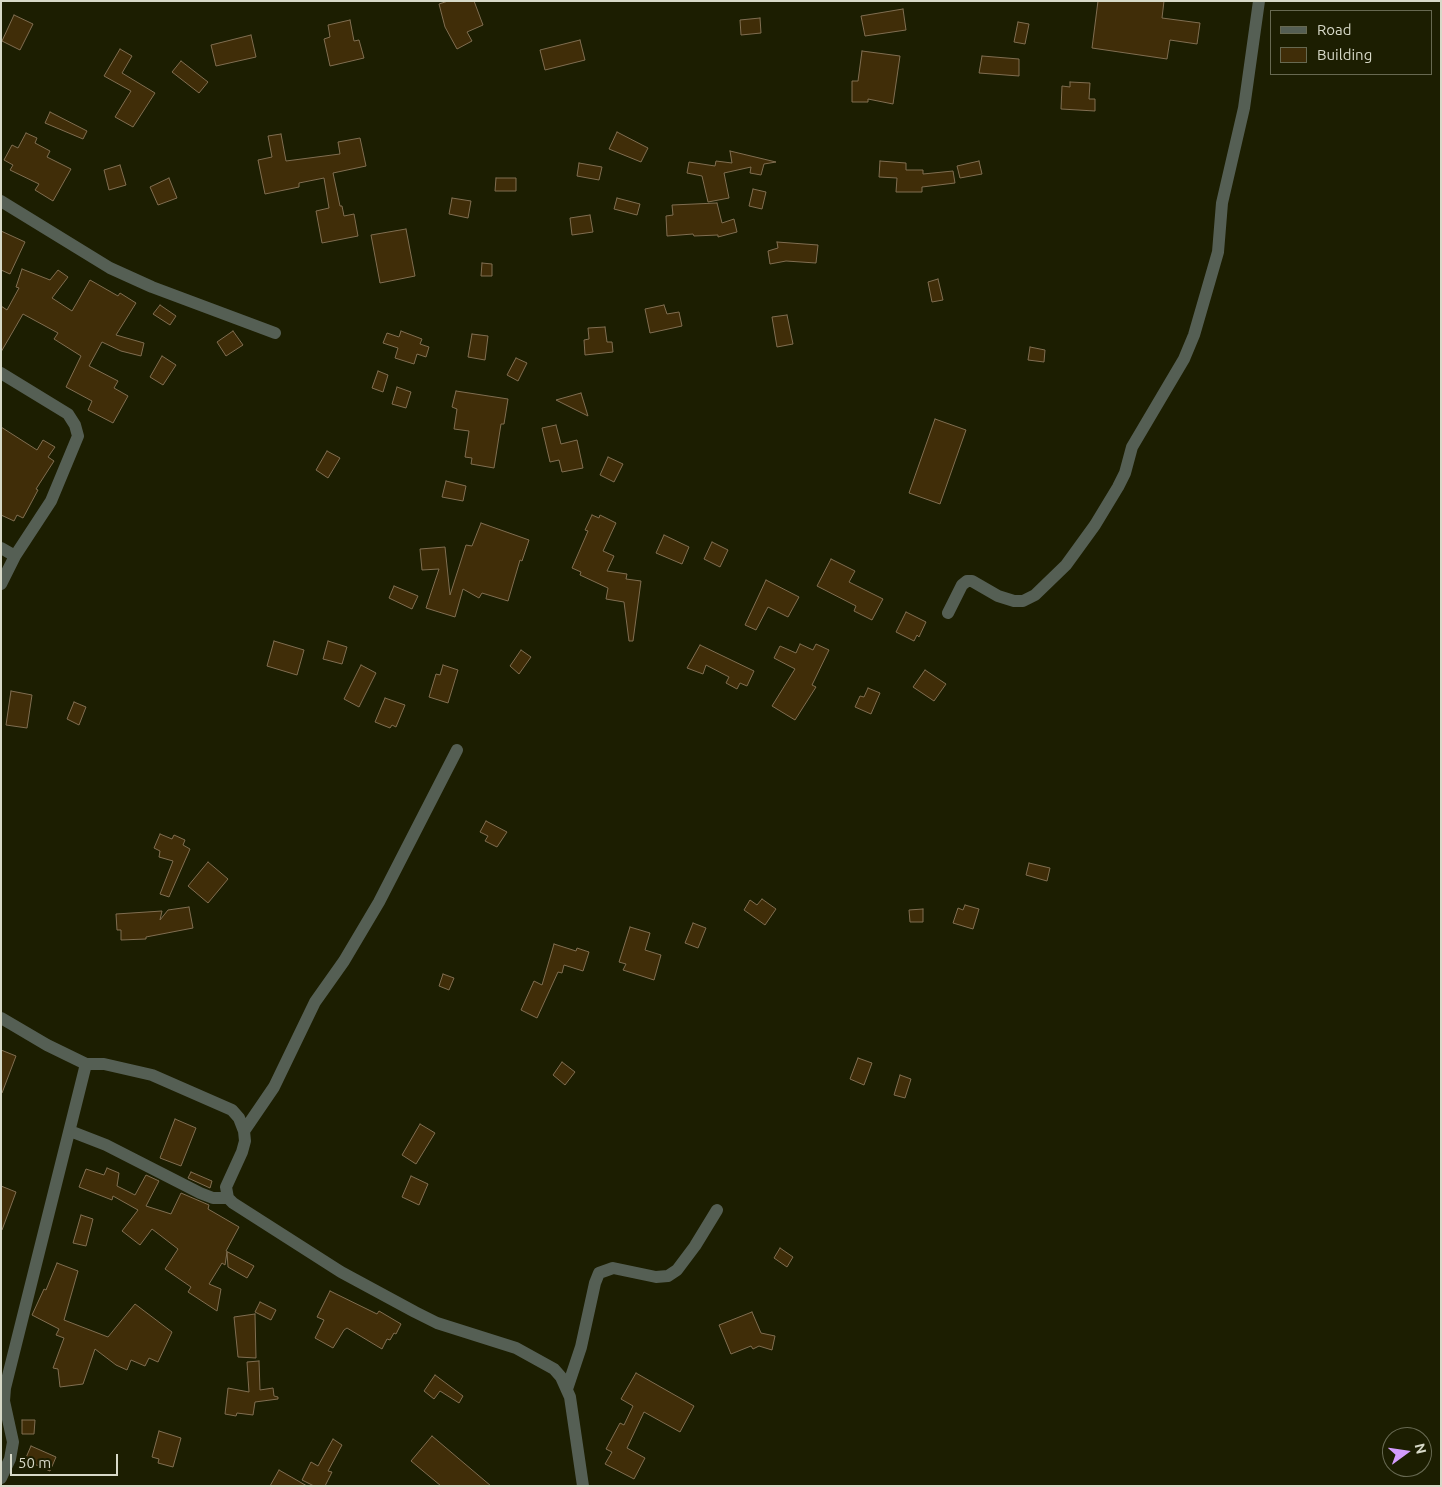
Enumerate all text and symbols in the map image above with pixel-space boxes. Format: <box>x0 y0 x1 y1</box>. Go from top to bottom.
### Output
legend <box>1270 10 1432 75</box>
text: Road <box>1317 21 1352 38</box>
text: Building <box>1317 46 1372 63</box>
north arrow <box>1382 1427 1432 1477</box>
text: N <box>1412 1442 1430 1456</box>
scale bar <box>12 1444 120 1476</box>
text: 50 m <box>18 1454 51 1471</box>

